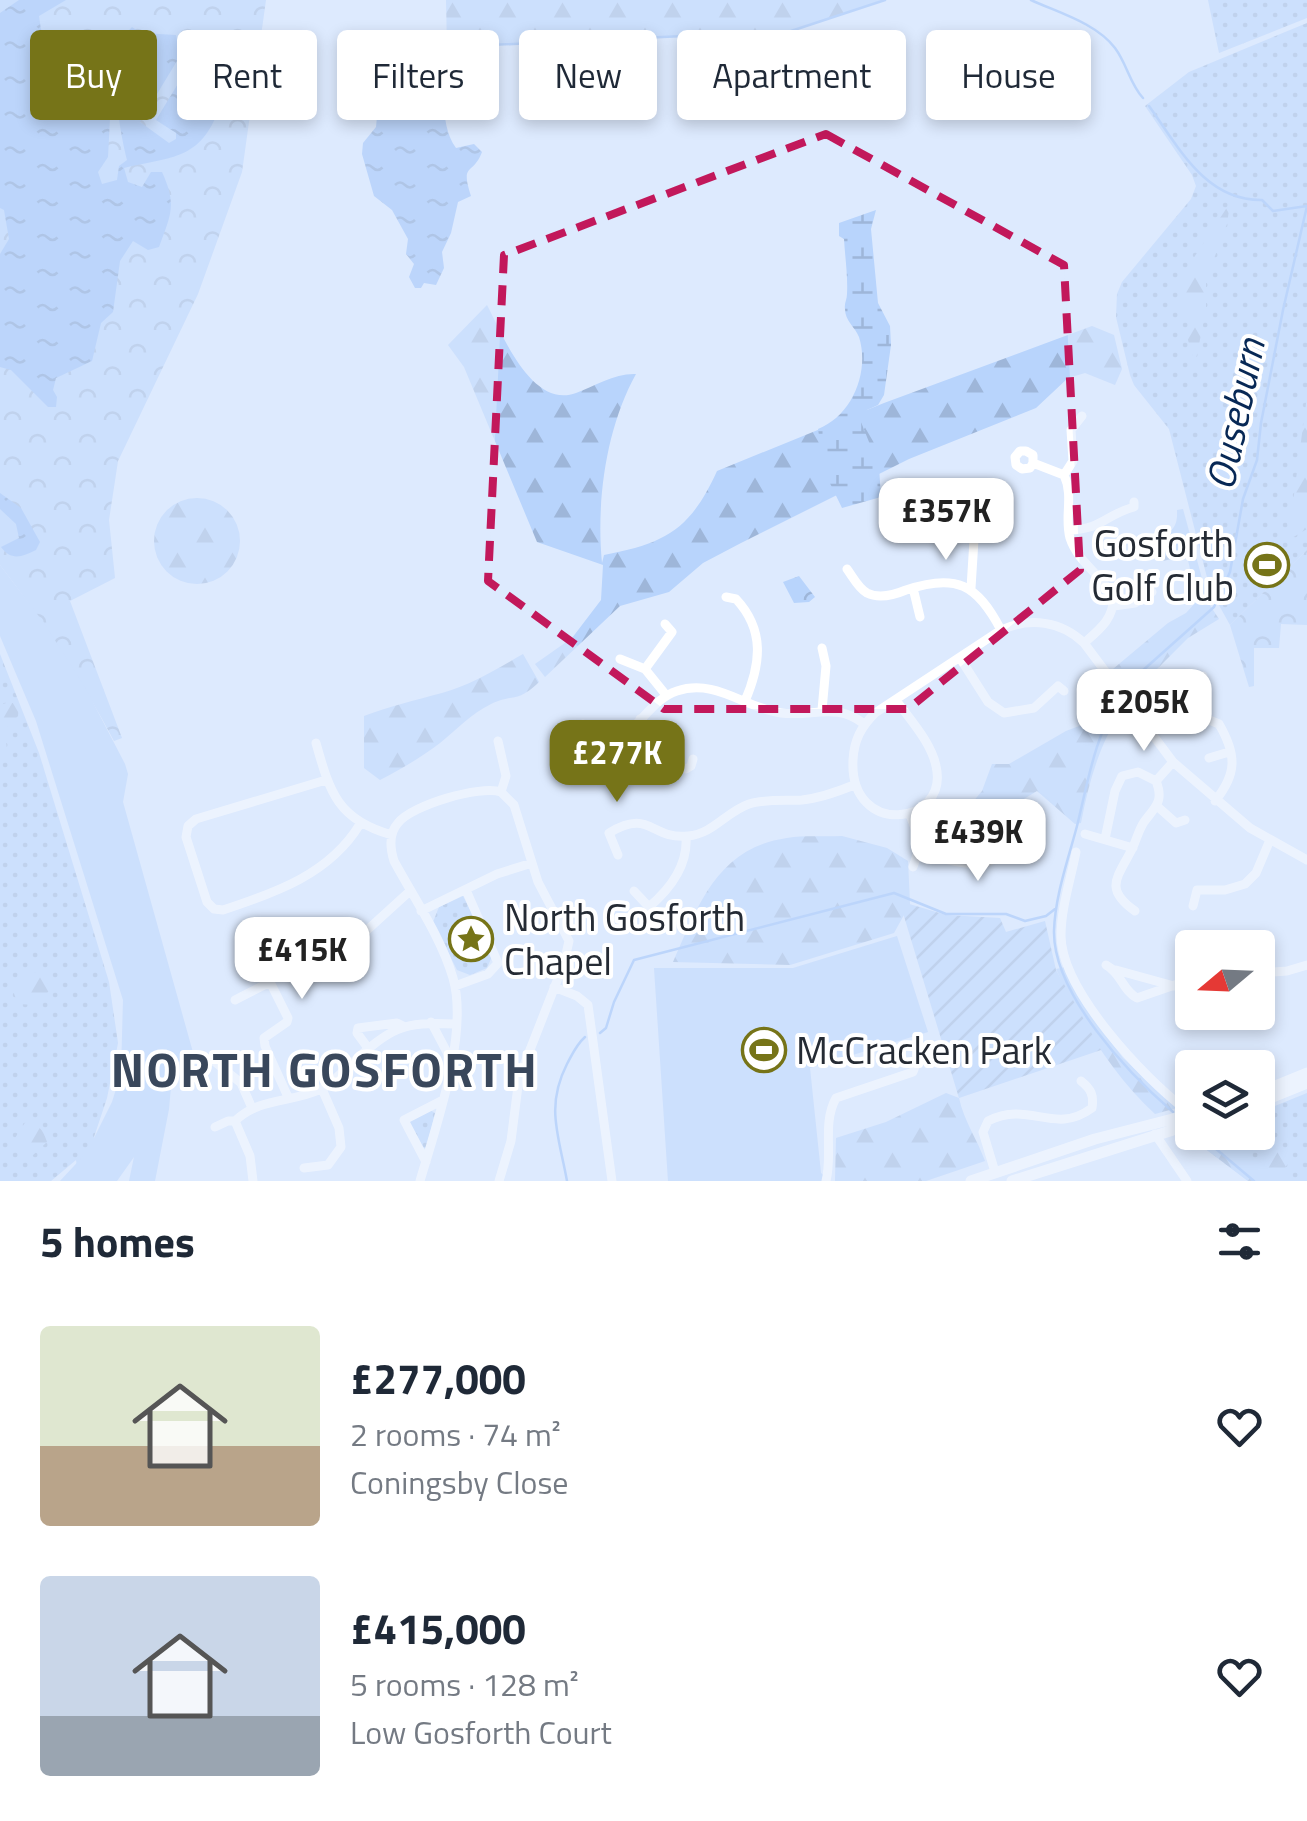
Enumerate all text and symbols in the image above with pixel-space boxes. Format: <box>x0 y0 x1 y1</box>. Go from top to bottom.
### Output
chip: Buy <box>30 30 157 120</box>
chip: Rent <box>177 30 317 120</box>
chip: Filters <box>337 30 499 120</box>
chip: New <box>519 30 657 120</box>
chip: Apartment <box>677 30 906 120</box>
chip: House <box>926 30 1091 120</box>
water label: Ouseburn <box>1189 332 1281 495</box>
pin: £357K <box>876 478 1016 563</box>
text: £357K <box>901 486 991 534</box>
place label: Gosforth Golf Club <box>1091 514 1234 616</box>
sports icon: Gosforth Golf Club <box>1244 542 1290 588</box>
pin: £205K <box>1074 669 1214 754</box>
text: £205K <box>1099 677 1189 725</box>
pin: £277K <box>547 720 687 805</box>
text: £277K <box>572 728 662 776</box>
pin: £439K <box>908 799 1048 884</box>
text: £439K <box>933 807 1023 855</box>
place label: North Gosforth Chapel <box>504 888 745 990</box>
place icon: North Gosforth Chapel <box>448 916 494 962</box>
pin: £415K <box>232 917 372 1002</box>
text: £415K <box>257 925 347 973</box>
north arrow <box>1175 930 1275 1030</box>
map controls <box>1175 930 1275 1150</box>
place label: McCracken Park <box>796 1021 1052 1079</box>
sports icon: McCracken Park <box>741 1027 787 1073</box>
district label: NORTH GOSFORTH <box>111 1033 539 1106</box>
button: layers <box>1175 1050 1275 1150</box>
text: 5 homes <box>40 1209 195 1273</box>
icon: filters <box>1212 1214 1267 1269</box>
text: £277,000 <box>350 1346 526 1410</box>
icon: home <box>120 1366 240 1486</box>
icon: heart <box>1212 1399 1267 1454</box>
text: 2 rooms · 74 m² <box>350 1410 561 1458</box>
text: Coningsby Close <box>350 1458 568 1506</box>
text: £415,000 <box>350 1596 526 1660</box>
icon: home <box>120 1616 240 1736</box>
icon: heart <box>1212 1649 1267 1704</box>
text: 5 rooms · 128 m² <box>350 1660 579 1708</box>
text: Low Gosforth Court <box>350 1708 612 1756</box>

